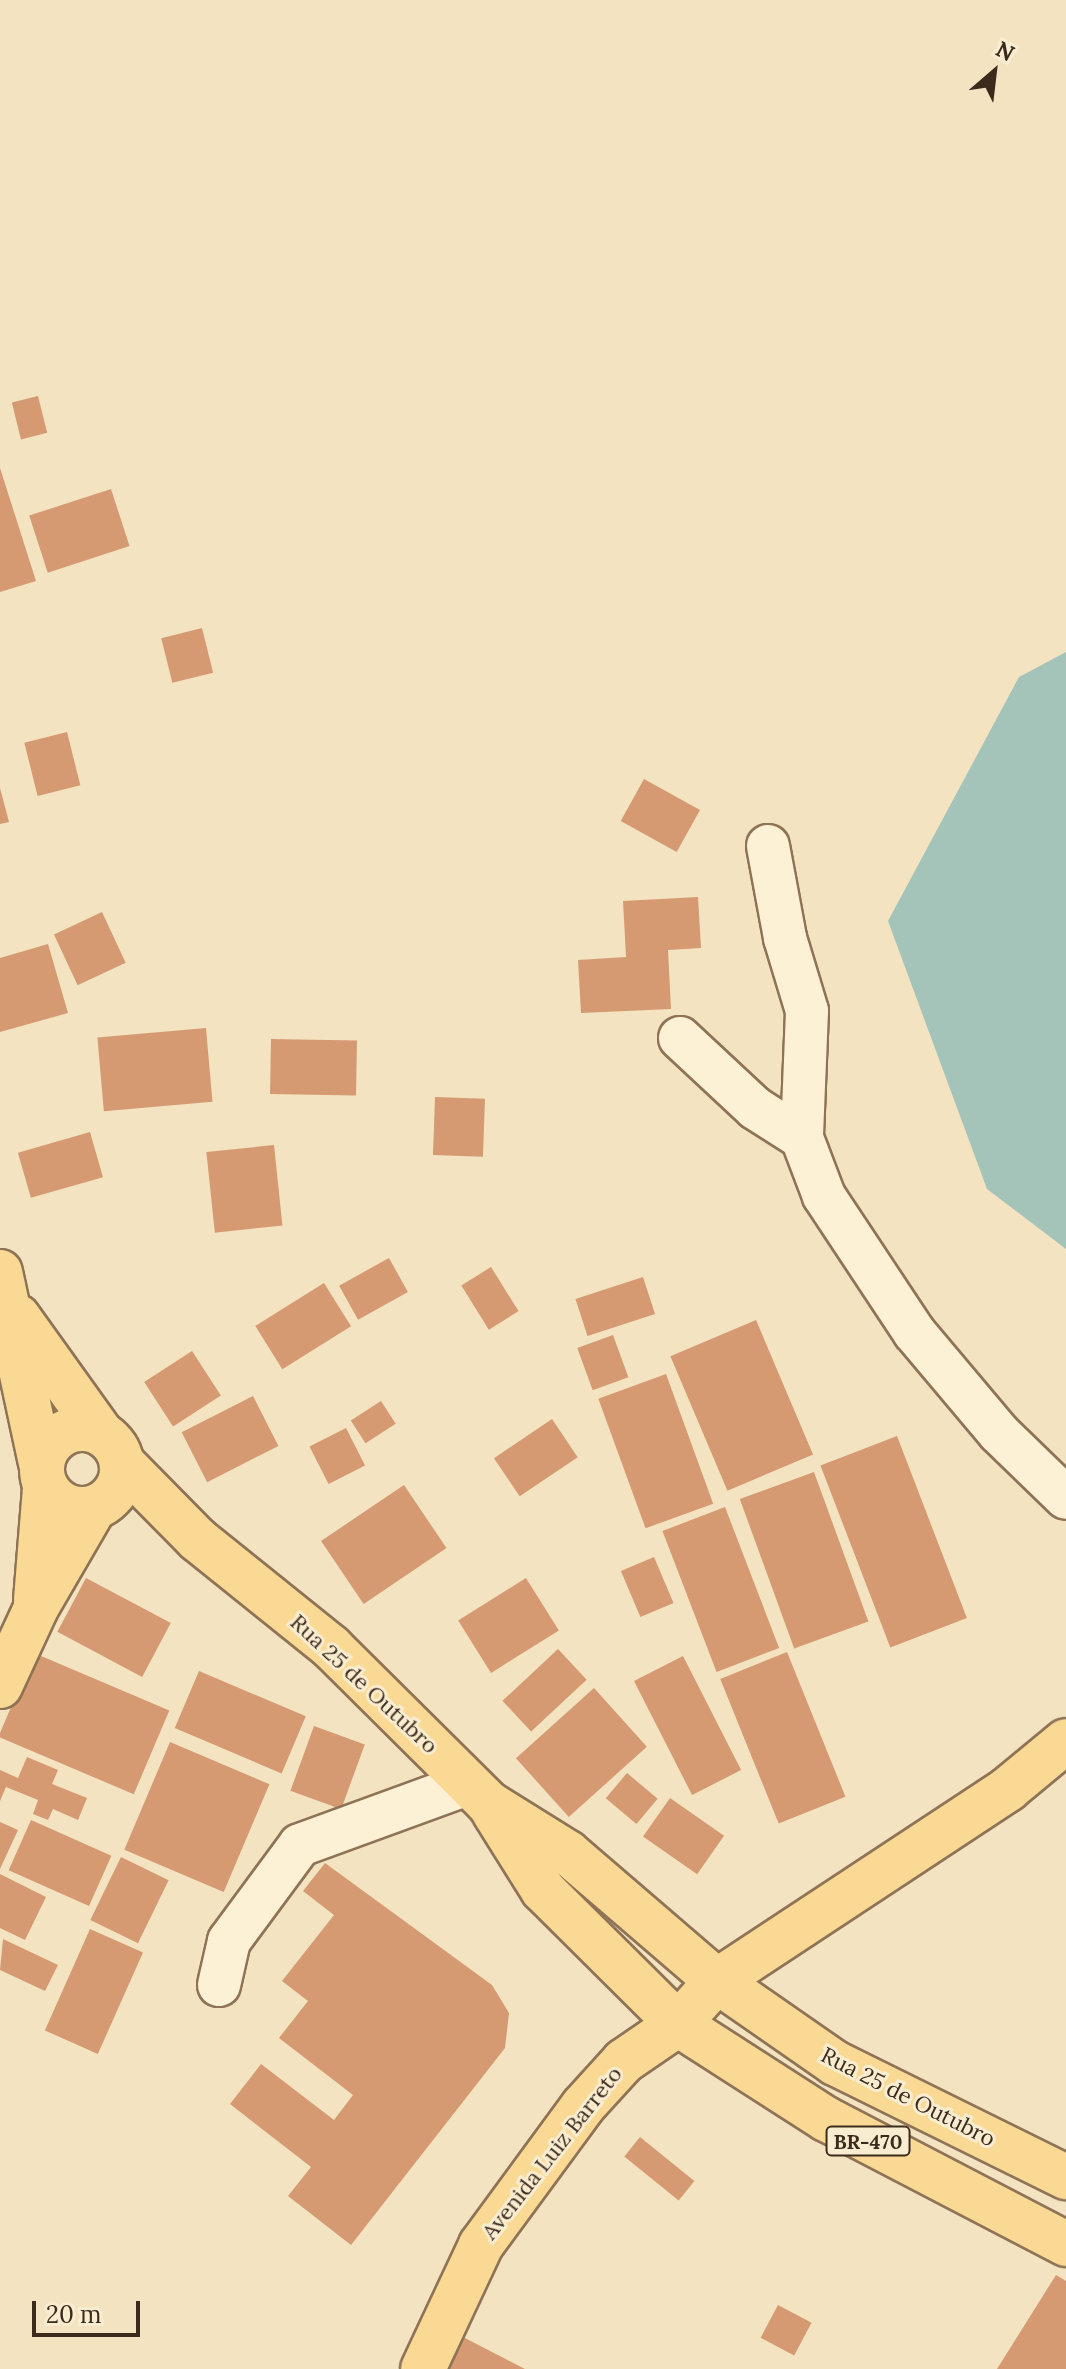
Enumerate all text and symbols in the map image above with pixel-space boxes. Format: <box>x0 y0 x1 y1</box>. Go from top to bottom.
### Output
north arrow <box>954 32 1034 112</box>
text: N <box>991 34 1019 67</box>
street label: Rua 25 de Outubro <box>285 1609 443 1759</box>
street label: Rua 25 de Outubro <box>817 2042 999 2152</box>
street label: Avenida Luiz Barreto <box>476 2061 628 2245</box>
road number: BR-470 <box>824 2125 912 2157</box>
scale bar <box>36 2285 144 2335</box>
text: 20 m <box>46 2299 102 2330</box>

